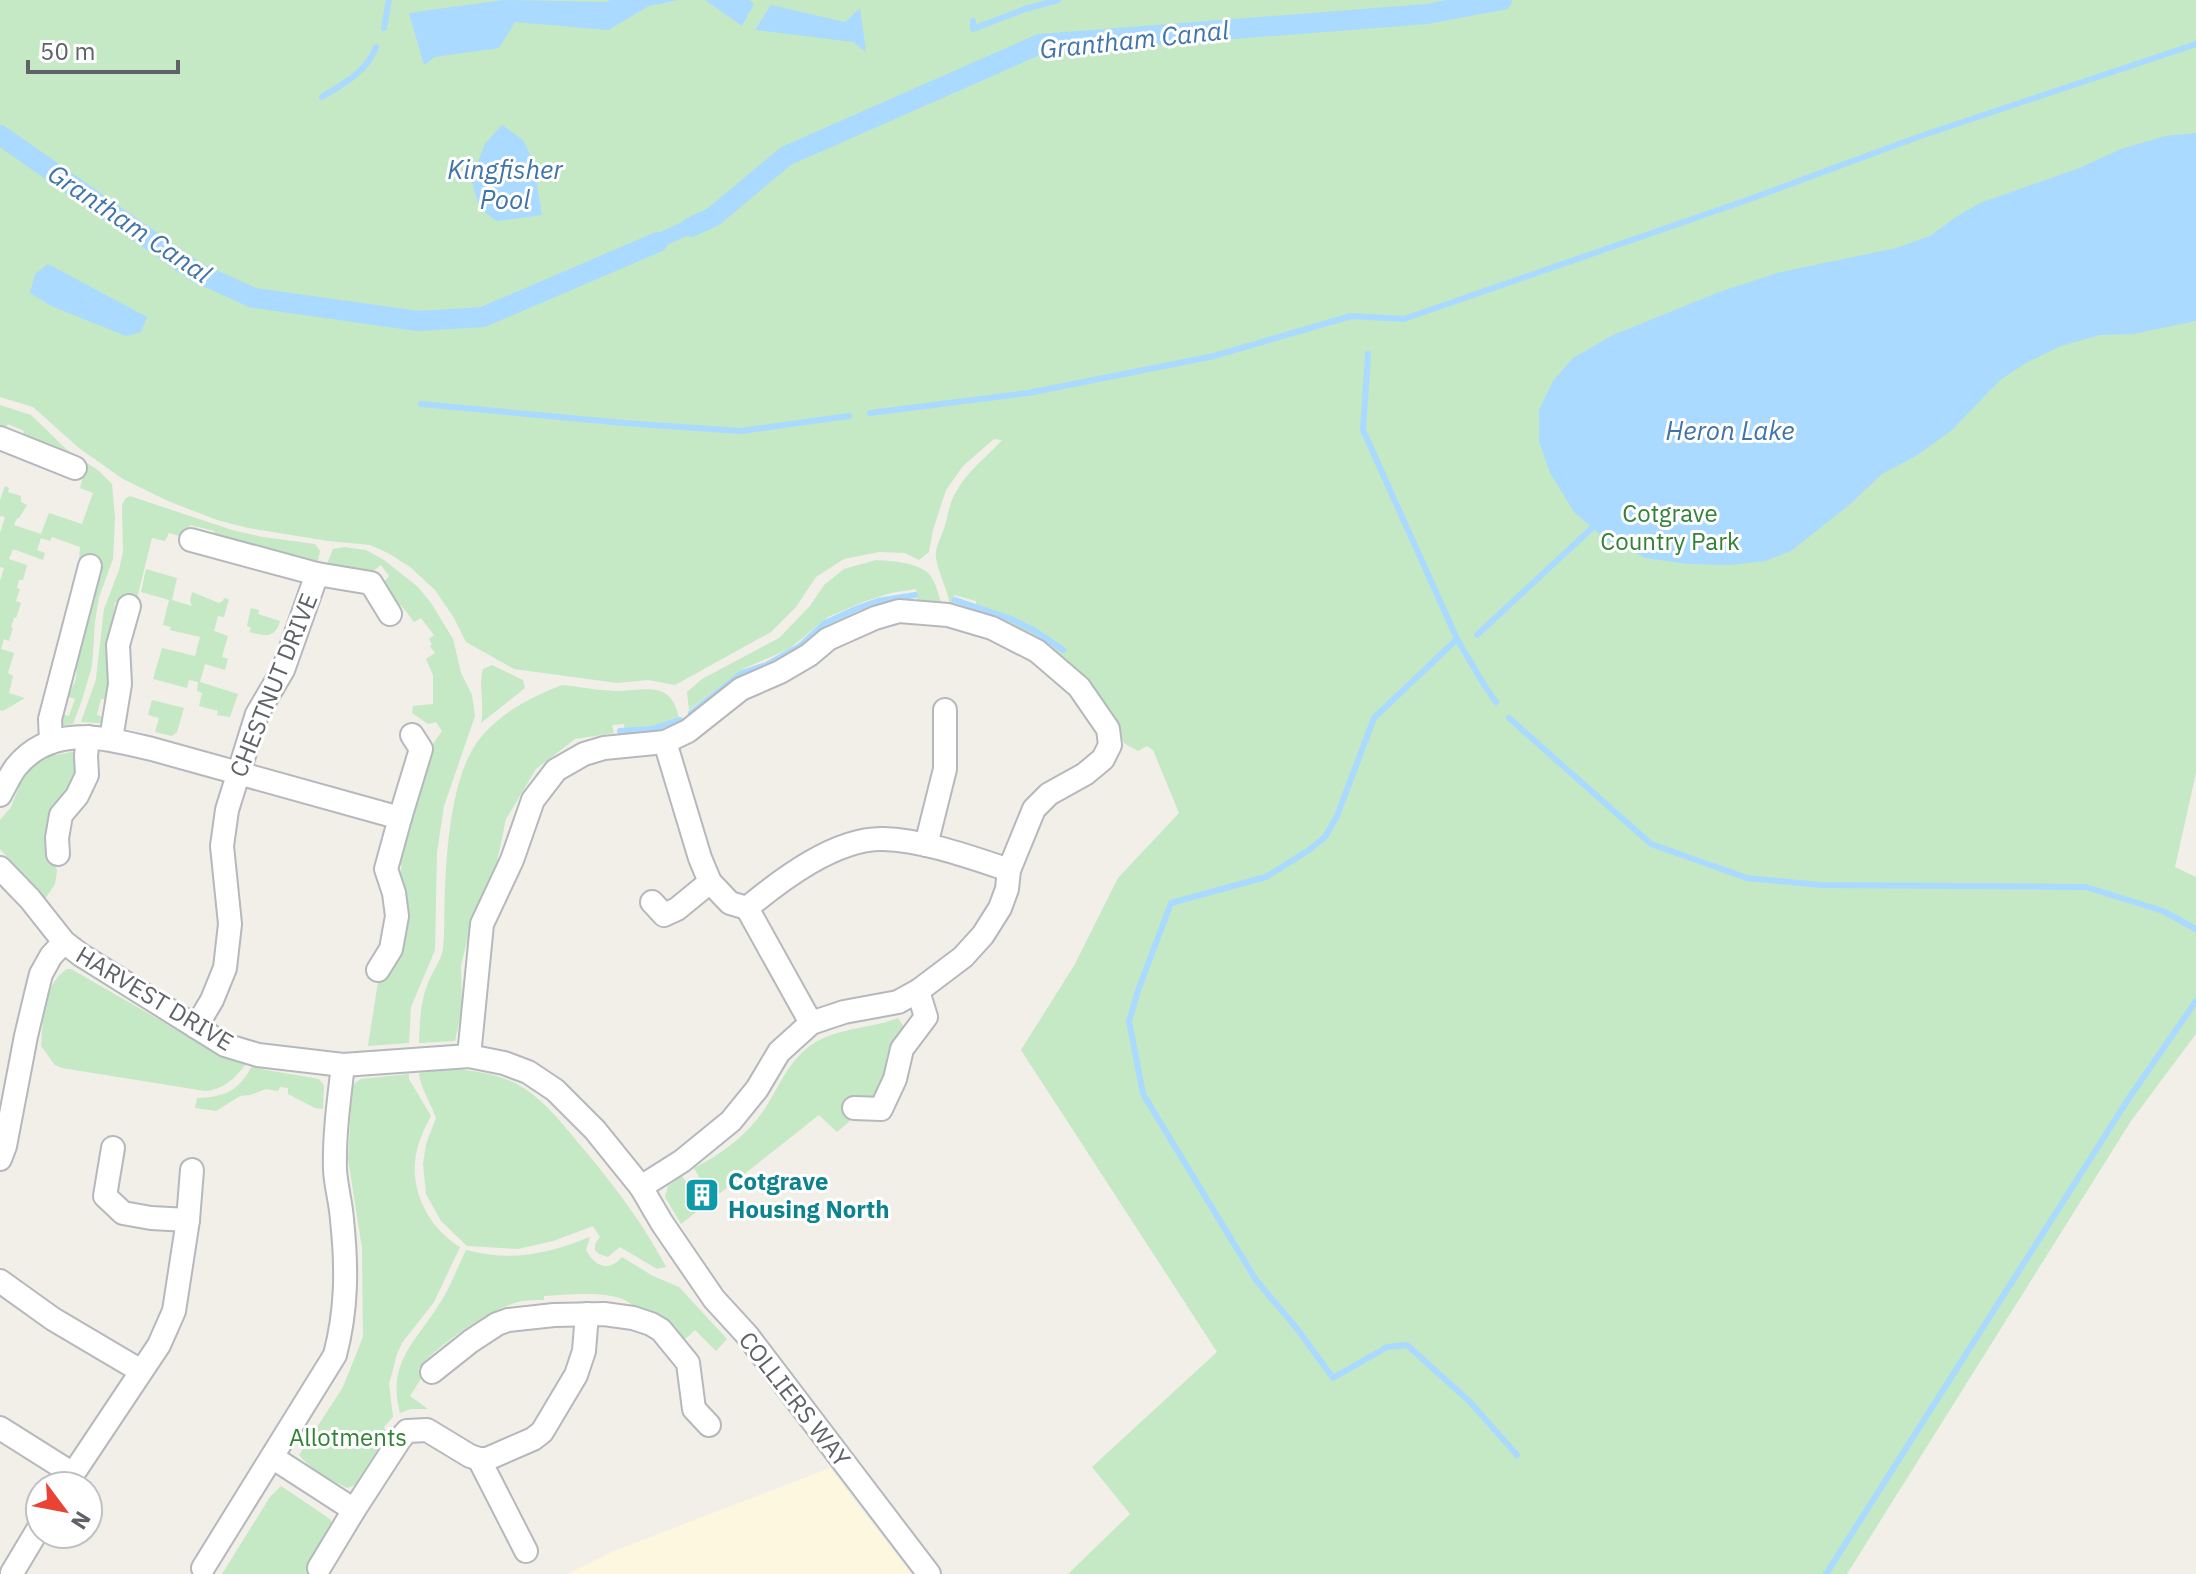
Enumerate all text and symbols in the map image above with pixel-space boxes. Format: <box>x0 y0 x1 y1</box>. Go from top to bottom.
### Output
water label: Grantham Canal <box>1038 12 1230 66</box>
scale bar <box>28 24 178 74</box>
text: 50 m <box>40 35 95 67</box>
water label: Kingfisher Pool <box>447 152 564 216</box>
water label: Grantham Canal <box>42 156 218 290</box>
water label: Heron Lake <box>1665 413 1795 447</box>
park label: Cotgrave Country Park <box>1600 497 1740 557</box>
street label: CHESTNUT DRIVE <box>222 588 324 782</box>
street label: HARVEST DRIVE <box>70 938 240 1058</box>
place label: Cotgrave Housing North <box>728 1165 890 1225</box>
building icon: Cotgrave Housing North <box>683 1176 721 1214</box>
street label: COLLIERS WAY <box>732 1325 858 1473</box>
park label: Allotments <box>289 1421 407 1453</box>
north arrow <box>24 1470 104 1550</box>
text: N <box>65 1506 98 1535</box>

